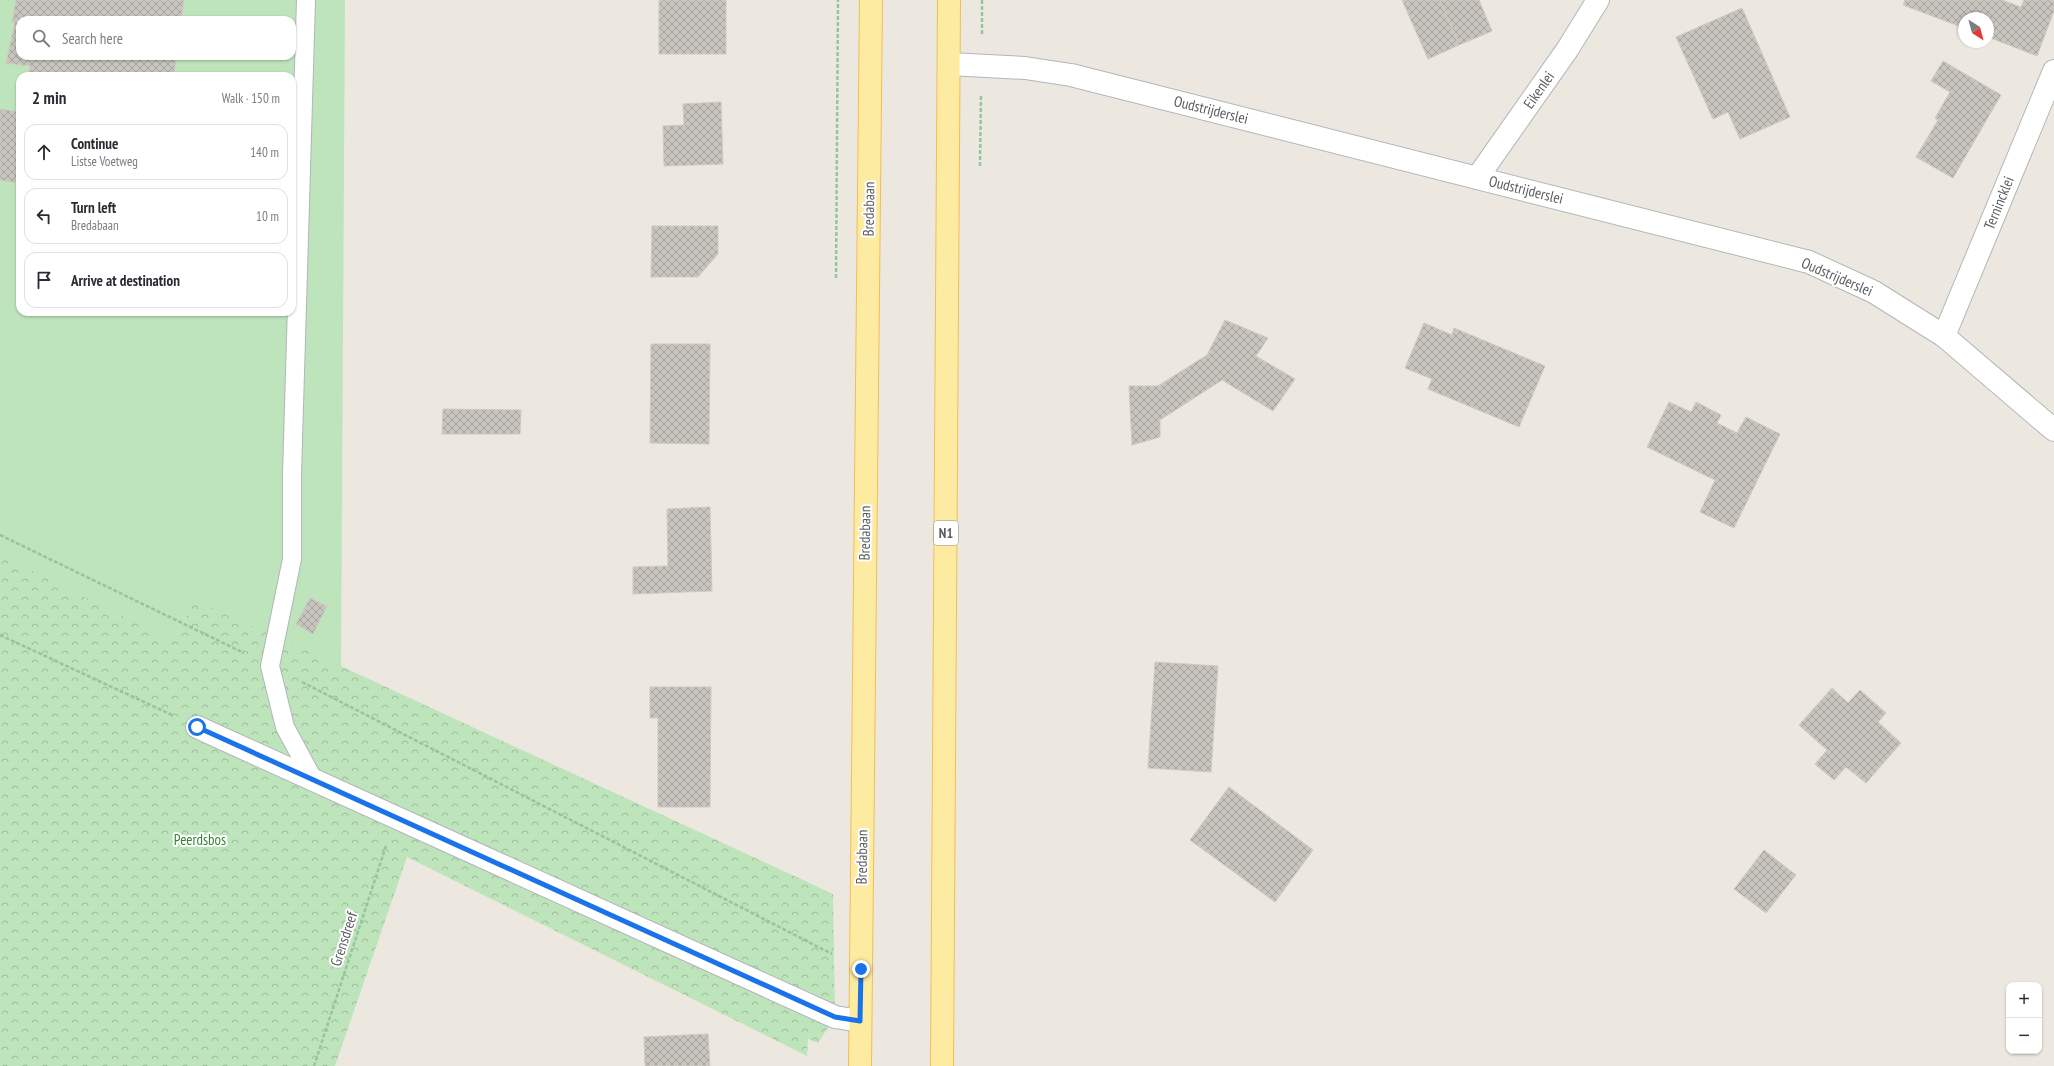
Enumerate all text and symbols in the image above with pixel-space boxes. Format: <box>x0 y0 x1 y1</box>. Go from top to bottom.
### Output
north arrow <box>1958 12 1994 48</box>
search box <box>16 16 296 60</box>
icon: search <box>30 27 52 49</box>
text: Search here <box>62 29 123 48</box>
street label: Eikenlei <box>1519 67 1558 112</box>
text: 2 min <box>32 87 66 109</box>
text: Walk · 150 m <box>222 90 280 107</box>
street label: Oudstrijderslei <box>1172 91 1250 128</box>
text: Continue <box>71 134 118 153</box>
icon: ahead <box>33 141 55 163</box>
text: 140 m <box>250 144 279 161</box>
text: Listse Voetweg <box>71 153 138 170</box>
street label: Oudstrijderslei <box>1487 171 1565 208</box>
street label: Ternincklei <box>1979 173 2018 232</box>
street label: Bredabaan <box>859 181 878 237</box>
text: Turn left <box>71 198 116 217</box>
icon: left <box>33 205 55 227</box>
text: 10 m <box>256 208 279 225</box>
text: Bredabaan <box>71 217 119 234</box>
street label: Oudstrijderslei <box>1799 253 1876 300</box>
icon: arrive <box>33 269 55 291</box>
text: Arrive at destination <box>71 271 180 290</box>
street label: Bredabaan <box>855 505 874 561</box>
road number: N1 <box>934 521 958 545</box>
route start <box>188 718 206 736</box>
street label: Bredabaan <box>852 829 871 885</box>
park label: Peerdsbos <box>174 830 226 849</box>
street label: Grensdreef <box>326 908 362 968</box>
route end <box>852 960 870 978</box>
map controls <box>2006 982 2042 1054</box>
button: + <box>2006 982 2042 1018</box>
button: − <box>2006 1018 2042 1054</box>

